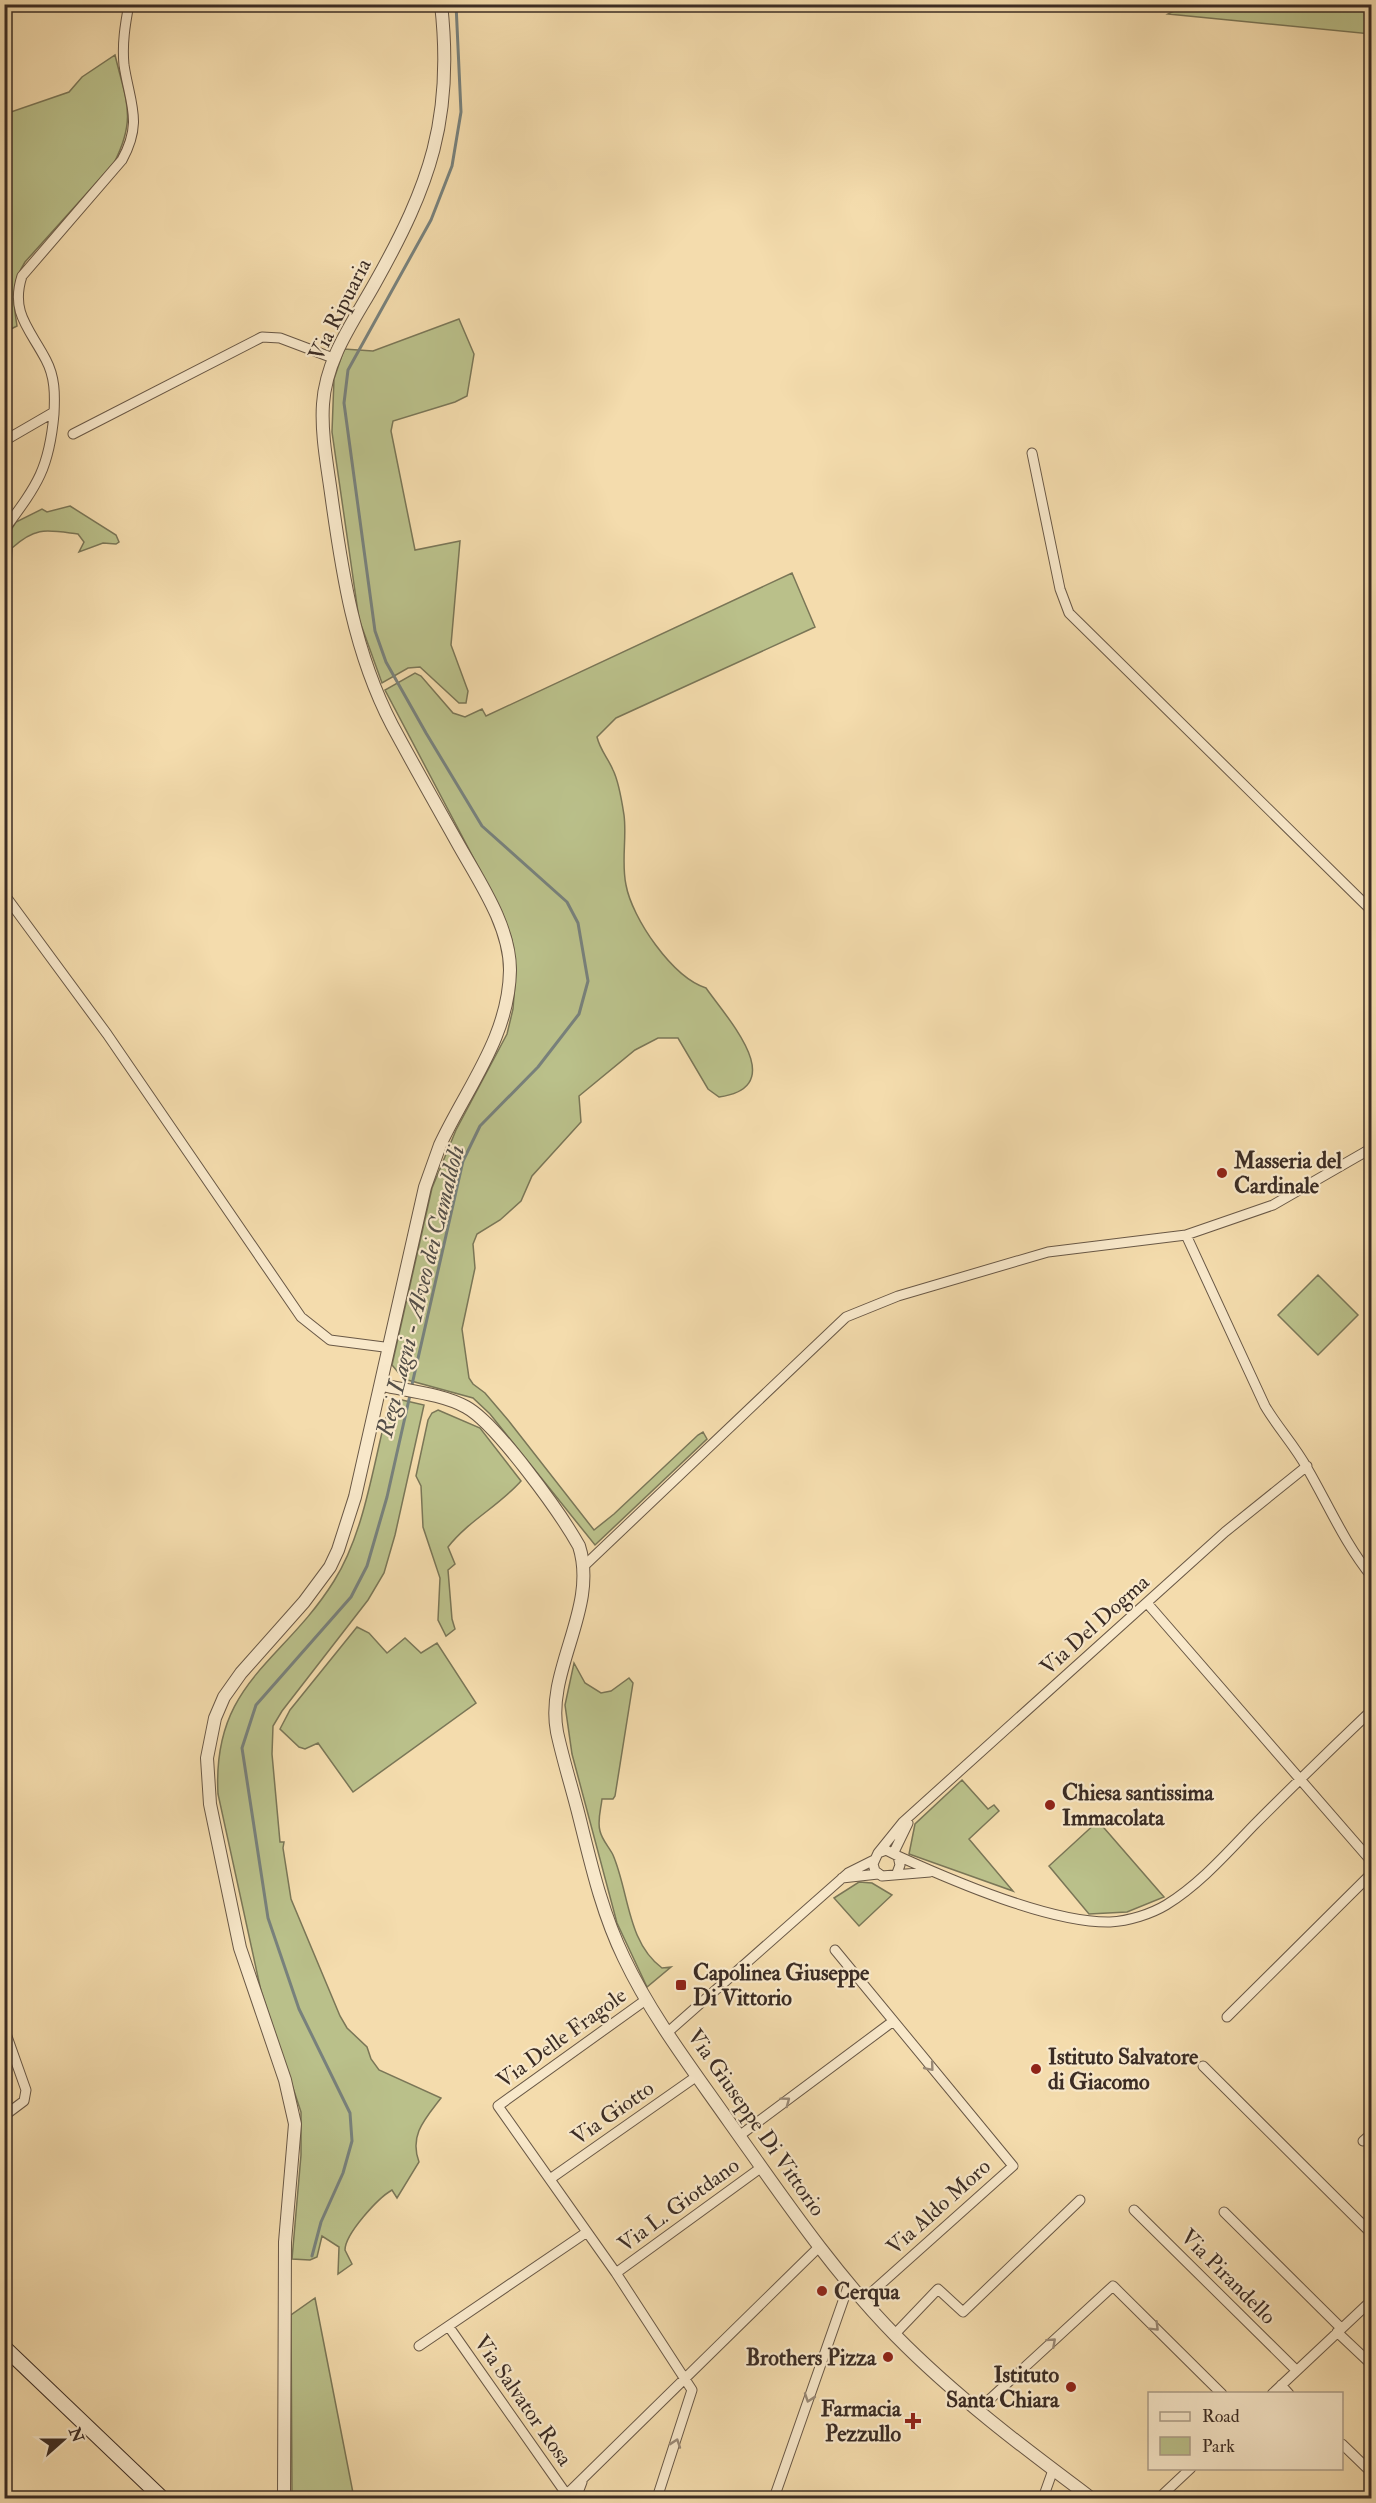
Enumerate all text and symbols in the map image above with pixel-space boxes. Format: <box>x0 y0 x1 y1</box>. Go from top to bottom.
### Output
street label: Via Ripuaria <box>302 253 379 366</box>
water label: Regi Lagni - Alveo dei Camaldoli <box>369 1142 472 1441</box>
place label: Masseria del Cardinale <box>1233 1147 1342 1200</box>
marker: Masseria del Cardinale <box>1215 1166 1229 1180</box>
street label: Via Del Dogma <box>1034 1568 1156 1681</box>
place label: Chiesa santissima Immacolata <box>1062 1779 1215 1832</box>
marker: Chiesa santissima Immacolata <box>1043 1798 1057 1812</box>
place label: Capolinea Giuseppe Di Vittorio <box>693 1959 870 2012</box>
marker: Capolinea Giuseppe Di Vittorio <box>674 1978 688 1992</box>
street label: Via Delle Fragole <box>491 1981 632 2094</box>
street label: Via Giuseppe Di Vittorio <box>680 2023 831 2222</box>
place label: Istituto Salvatore di Giacomo <box>1048 2043 1199 2096</box>
one-way arrow <box>922 2060 933 2071</box>
marker: Istituto Salvatore di Giacomo <box>1029 2062 1043 2076</box>
street label: Via Giotto <box>566 2074 659 2151</box>
one-way arrow <box>780 2097 791 2108</box>
street label: Via L. Giotdano <box>612 2151 745 2258</box>
street label: Via Aldo Moro <box>881 2153 997 2261</box>
street label: Via Pirandello <box>1175 2223 1282 2330</box>
place label: Cerqua <box>834 2278 900 2307</box>
marker: Cerqua <box>815 2284 829 2298</box>
one-way arrow <box>1148 2320 1158 2331</box>
street label: Via Salvator Rosa <box>468 2330 579 2472</box>
one-way arrow <box>1045 2338 1056 2349</box>
place label: Brothers Pizza <box>746 2344 877 2372</box>
marker: Brothers Pizza <box>881 2350 895 2364</box>
place label: Istituto Santa Chiara <box>946 2361 1060 2414</box>
marker: Istituto Santa Chiara <box>1064 2380 1078 2394</box>
legend <box>1148 2392 1343 2470</box>
one-way arrow <box>803 2393 816 2403</box>
place label: Farmacia Pezzullo <box>821 2395 902 2448</box>
text: Road <box>1202 2405 1240 2428</box>
north arrow <box>33 2410 93 2470</box>
marker: Farmacia Pezzullo <box>906 2414 920 2428</box>
text: N <box>64 2424 88 2446</box>
text: Park <box>1202 2435 1235 2458</box>
one-way arrow <box>668 2438 681 2449</box>

